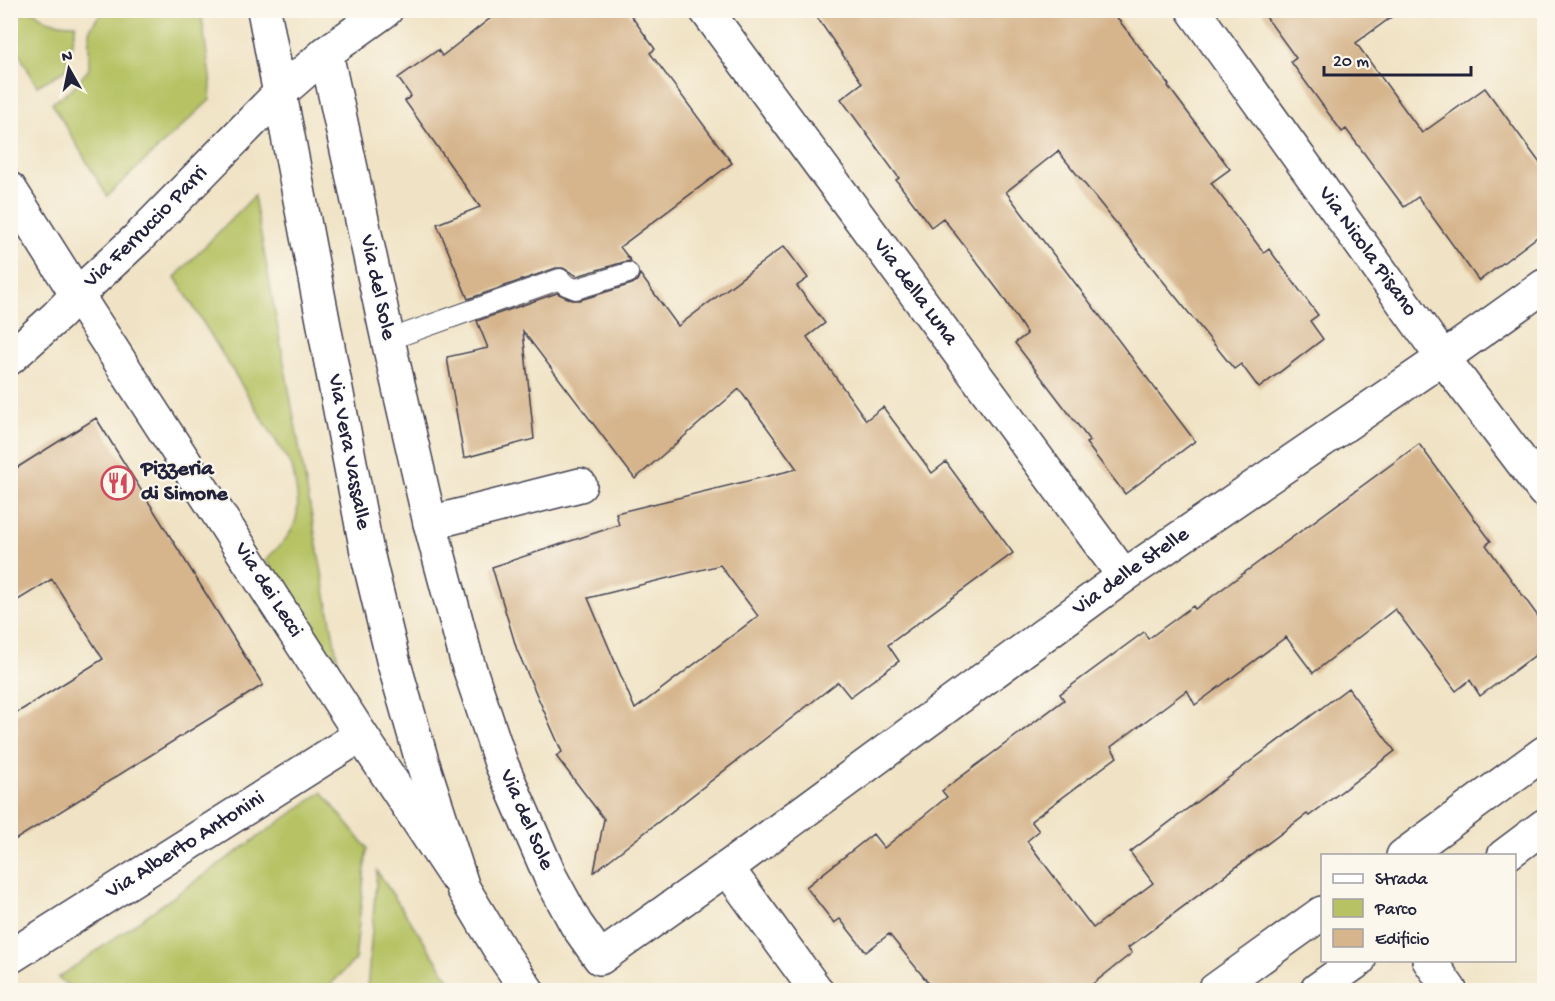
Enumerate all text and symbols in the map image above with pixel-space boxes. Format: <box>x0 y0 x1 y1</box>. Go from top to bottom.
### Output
north arrow <box>39 39 99 99</box>
scale bar <box>1324 39 1471 77</box>
text: N <box>61 47 74 68</box>
text: 20 m <box>1333 52 1369 73</box>
street label: Via Ferruccio Parri <box>78 161 214 295</box>
street label: Via Nicola Pisano <box>1311 181 1422 322</box>
street label: Via del Sole <box>352 232 401 343</box>
street label: Via della Luna <box>866 233 963 352</box>
street label: Via Vera Vassalle <box>320 371 376 532</box>
place label: Pizzeria di Simone <box>140 457 228 508</box>
restaurant icon: Pizzeria di Simone <box>100 465 136 501</box>
street label: Via delle Stelle <box>1067 522 1195 623</box>
street label: Via dei Lecci <box>227 537 308 643</box>
street label: Via del Sole <box>492 765 559 875</box>
street label: Via Alberto Antonini <box>101 786 270 906</box>
legend <box>1321 854 1516 962</box>
text: Strada <box>1375 870 1429 891</box>
text: Parco <box>1374 900 1417 921</box>
text: Edificio <box>1375 930 1429 951</box>

